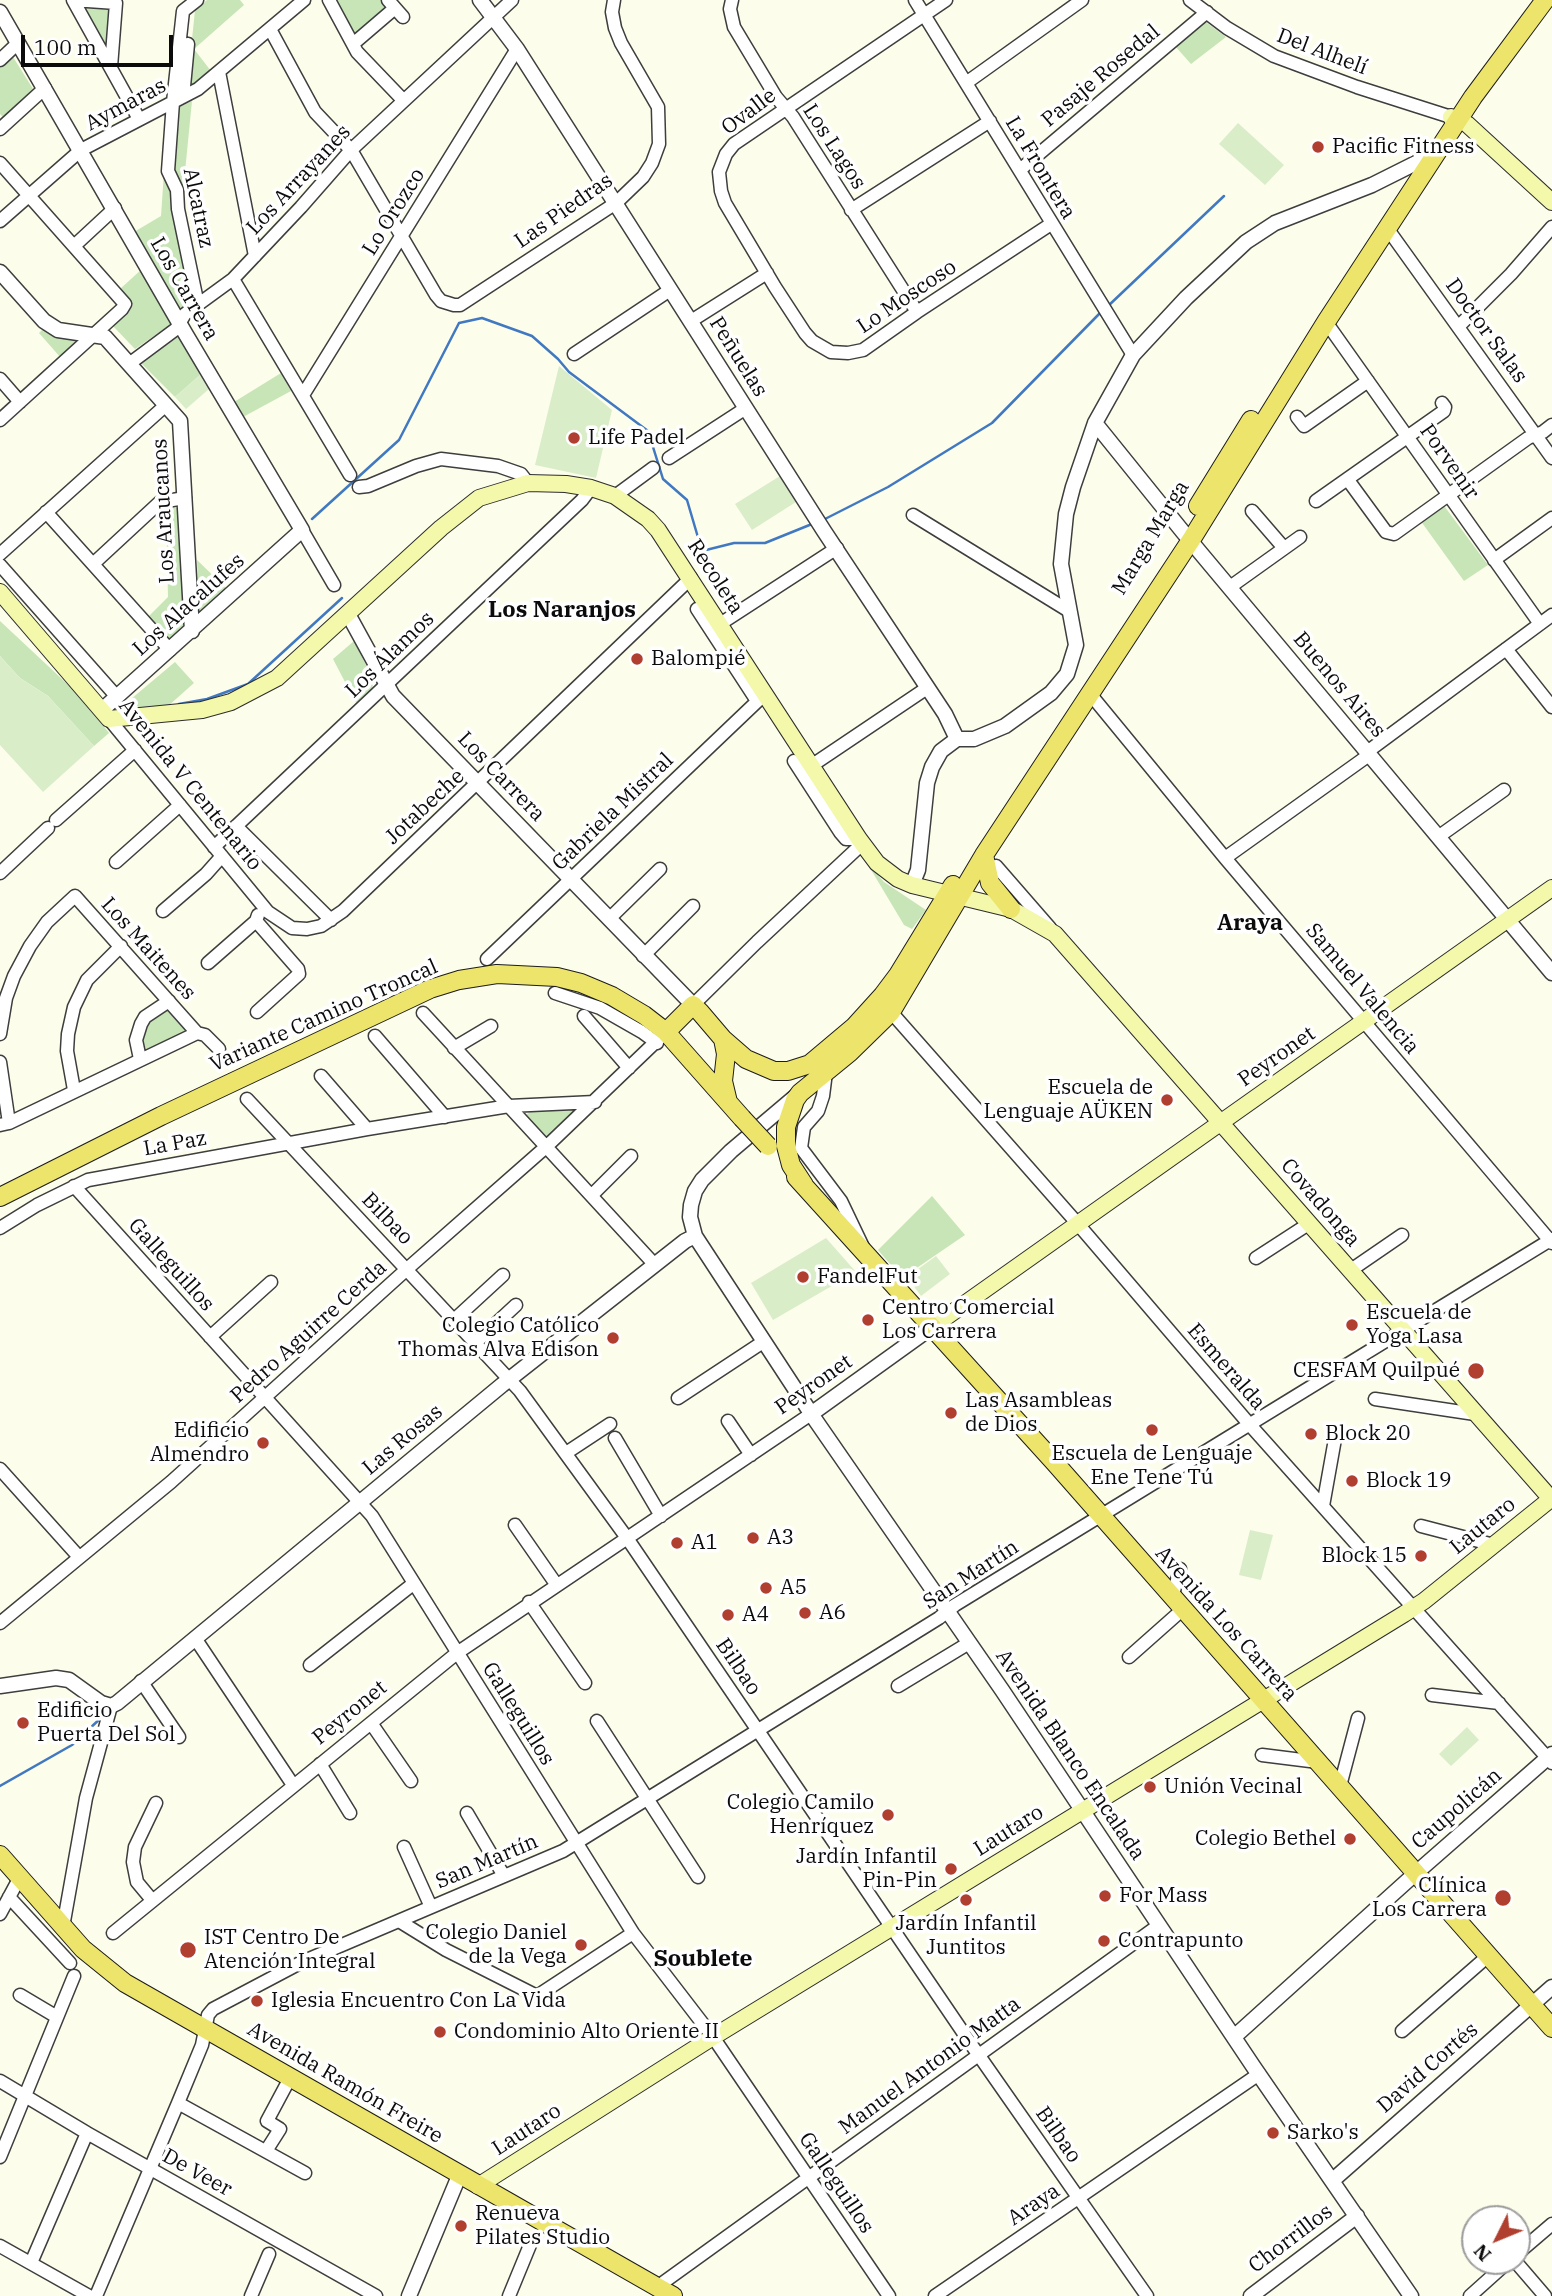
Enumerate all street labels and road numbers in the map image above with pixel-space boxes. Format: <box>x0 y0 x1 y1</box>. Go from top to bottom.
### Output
street label: Pasaje Rosedal <box>1037 19 1165 133</box>
street label: Del Alhelí <box>1273 23 1371 81</box>
street label: Aymaras <box>81 73 171 137</box>
street label: Ovalle <box>717 83 781 141</box>
street label: Los Lagos <box>797 100 871 194</box>
street label: La Frontera <box>999 112 1081 224</box>
street label: Los Arrayanes <box>242 120 356 240</box>
street label: Lo Orozco <box>357 164 431 260</box>
street label: Alcatraz <box>177 166 219 250</box>
street label: Las Piedras <box>510 168 618 254</box>
street label: Los Carrera <box>144 233 224 345</box>
street label: Lo Moscoso <box>853 255 961 339</box>
street label: Doctor Salas <box>1440 274 1532 388</box>
street label: Peñuelas <box>704 312 772 402</box>
street label: Porvenir <box>1414 420 1484 504</box>
street label: Los Araucanos <box>148 438 180 584</box>
street label: Marga Marga <box>1107 476 1195 600</box>
street label: Recoleta <box>682 535 748 619</box>
street label: Los Alacalufes <box>128 548 250 662</box>
street label: Los Álamos <box>340 607 440 703</box>
street label: Buenos Aires <box>1287 627 1391 743</box>
street label: Avenida V Centenario <box>113 694 267 876</box>
street label: Los Carrera <box>452 727 550 827</box>
street label: Gabriela Mistral <box>547 748 679 876</box>
street label: Jotabeche <box>380 764 470 850</box>
street label: Los Maitenes <box>95 892 201 1006</box>
street label: Samuel Valencia <box>1300 918 1424 1060</box>
street label: Variante Camino Troncal <box>206 954 442 1078</box>
street label: Peyronet <box>1234 1021 1320 1093</box>
street label: La Paz <box>141 1126 209 1162</box>
street label: Covadonga <box>1275 1154 1365 1252</box>
street label: Bilbao <box>356 1188 418 1250</box>
street label: Galleguillos <box>123 1213 219 1317</box>
street label: Pedro Aguirre Cerda <box>226 1255 392 1409</box>
street label: Esmeralda <box>1182 1319 1270 1415</box>
street label: Peyronet <box>771 1349 857 1421</box>
street label: Las Rosas <box>358 1399 448 1481</box>
street label: Lautaro <box>1445 1492 1521 1560</box>
street label: San Martín <box>918 1535 1024 1615</box>
street label: Avenida Los Carrera <box>1150 1541 1302 1707</box>
street label: Bilbao <box>710 1634 766 1700</box>
street label: Avenida Blanco Encalada <box>990 1645 1150 1865</box>
street label: Galleguillos <box>476 1658 560 1770</box>
street label: Peyronet <box>308 1675 392 1751</box>
street label: Caupolicán <box>1407 1763 1507 1855</box>
street label: Lautaro <box>970 1800 1048 1862</box>
street label: San Martín <box>432 1829 542 1895</box>
street label: Manuel Antonio Matta <box>834 1992 1026 2140</box>
street label: Avenida Ramón Freire <box>243 2017 447 2149</box>
street label: David Cortés <box>1372 2017 1484 2119</box>
street label: Lautaro <box>488 2099 566 2161</box>
street label: Bilbao <box>1030 2102 1086 2168</box>
street label: Galleguillos <box>793 2128 879 2238</box>
street label: De Veer <box>158 2144 236 2202</box>
street label: Araya <box>1003 2179 1065 2231</box>
street label: Chorrillos <box>1244 2199 1338 2279</box>

